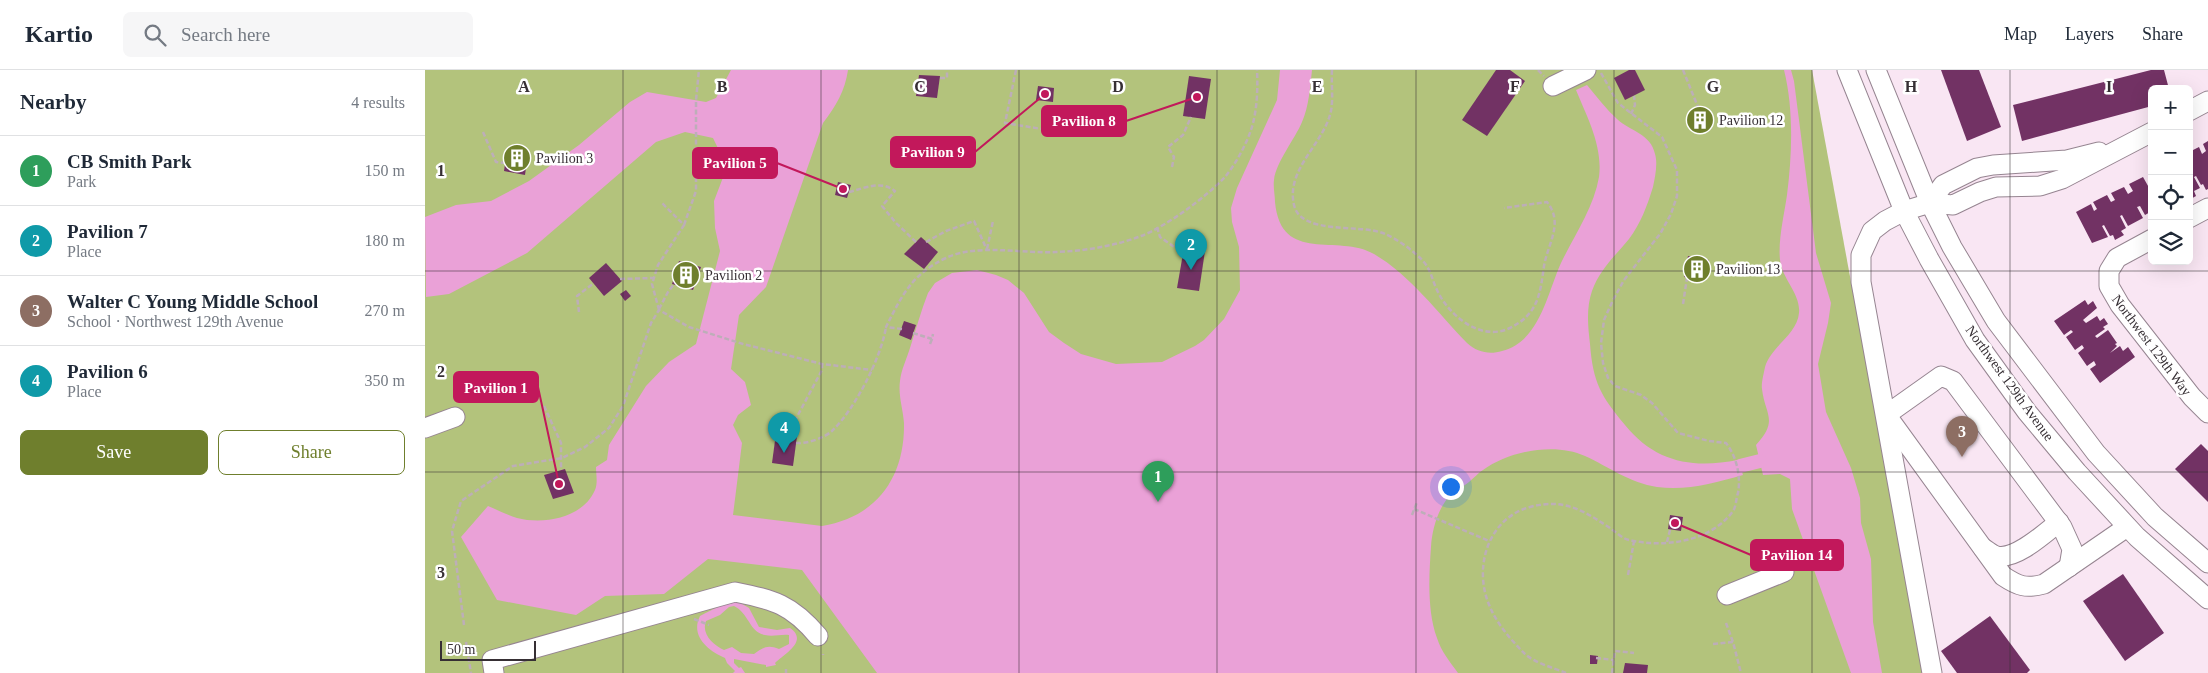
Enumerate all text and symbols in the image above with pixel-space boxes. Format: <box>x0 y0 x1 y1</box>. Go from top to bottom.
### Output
search box <box>123 12 473 57</box>
text: Kartio <box>25 21 93 47</box>
icon: search <box>141 21 169 49</box>
text: Search here <box>181 24 270 45</box>
text: Map <box>2004 24 2037 44</box>
text: Layers <box>2065 24 2114 44</box>
text: Share <box>2142 24 2183 44</box>
text: A <box>518 78 530 95</box>
text: B <box>717 78 728 95</box>
text: C <box>914 78 926 95</box>
text: D <box>1112 78 1124 95</box>
text: E <box>1312 78 1322 95</box>
text: F <box>1510 78 1520 95</box>
text: G <box>1707 78 1720 95</box>
text: H <box>1905 78 1918 95</box>
text: I <box>2106 78 2112 95</box>
map controls <box>2148 85 2193 265</box>
button: + <box>2148 85 2193 130</box>
text: Nearby <box>20 90 87 114</box>
text: 4 results <box>351 94 405 111</box>
building icon: Pavilion 12 <box>1685 105 1715 135</box>
callout: Pavilion 8 <box>1042 106 1126 136</box>
text: Pavilion 8 <box>1052 113 1116 129</box>
place label: Pavilion 12 <box>1719 113 1783 128</box>
button: − <box>2148 130 2193 175</box>
callout: Pavilion 9 <box>891 137 975 167</box>
building icon: Pavilion 3 <box>502 143 532 173</box>
text: Pavilion 9 <box>901 144 965 160</box>
callout: Pavilion 5 <box>693 148 777 178</box>
text: CB Smith Park <box>67 151 192 172</box>
place label: Pavilion 3 <box>536 151 593 166</box>
text: Pavilion 5 <box>703 155 767 171</box>
text: 1 <box>32 162 40 179</box>
text: 150 m <box>365 162 405 179</box>
text: 1 <box>437 162 445 179</box>
text: Park <box>67 173 96 190</box>
button: locate <box>2148 175 2193 220</box>
button: layers <box>2148 220 2193 265</box>
text: Pavilion 7 <box>67 221 148 242</box>
pin: 2 <box>1175 229 1207 270</box>
text: 2 <box>32 232 40 249</box>
text: 180 m <box>365 232 405 249</box>
text: Place <box>67 243 102 260</box>
building icon: Pavilion 13 <box>1682 254 1712 284</box>
building icon: Pavilion 2 <box>671 260 701 290</box>
place label: Pavilion 13 <box>1716 262 1780 277</box>
place label: Pavilion 2 <box>705 268 762 283</box>
text: Walter C Young Middle School <box>67 291 318 312</box>
street label: Northwest 129th Way <box>2109 292 2194 399</box>
text: 3 <box>32 302 40 319</box>
text: 270 m <box>365 302 405 319</box>
text: School · Northwest 129th Avenue <box>67 313 284 330</box>
street label: Northwest 129th Avenue <box>1963 323 2057 444</box>
text: Pavilion 6 <box>67 361 148 382</box>
text: 2 <box>437 363 445 380</box>
text: 4 <box>32 372 40 389</box>
text: 350 m <box>365 372 405 389</box>
callout: Pavilion 1 <box>454 372 538 402</box>
text: Pavilion 1 <box>464 380 528 396</box>
text: Place <box>67 383 102 400</box>
pin: 4 <box>768 412 800 453</box>
pin: 3 <box>1946 416 1978 457</box>
button: Save <box>20 430 208 475</box>
button: Share <box>218 430 405 475</box>
pin: 1 <box>1142 461 1174 502</box>
your location <box>1438 474 1464 500</box>
callout: Pavilion 14 <box>1751 540 1843 570</box>
text: Pavilion 14 <box>1761 547 1833 563</box>
text: 3 <box>437 564 445 581</box>
scale bar <box>440 638 536 661</box>
text: 50 m <box>447 642 475 657</box>

